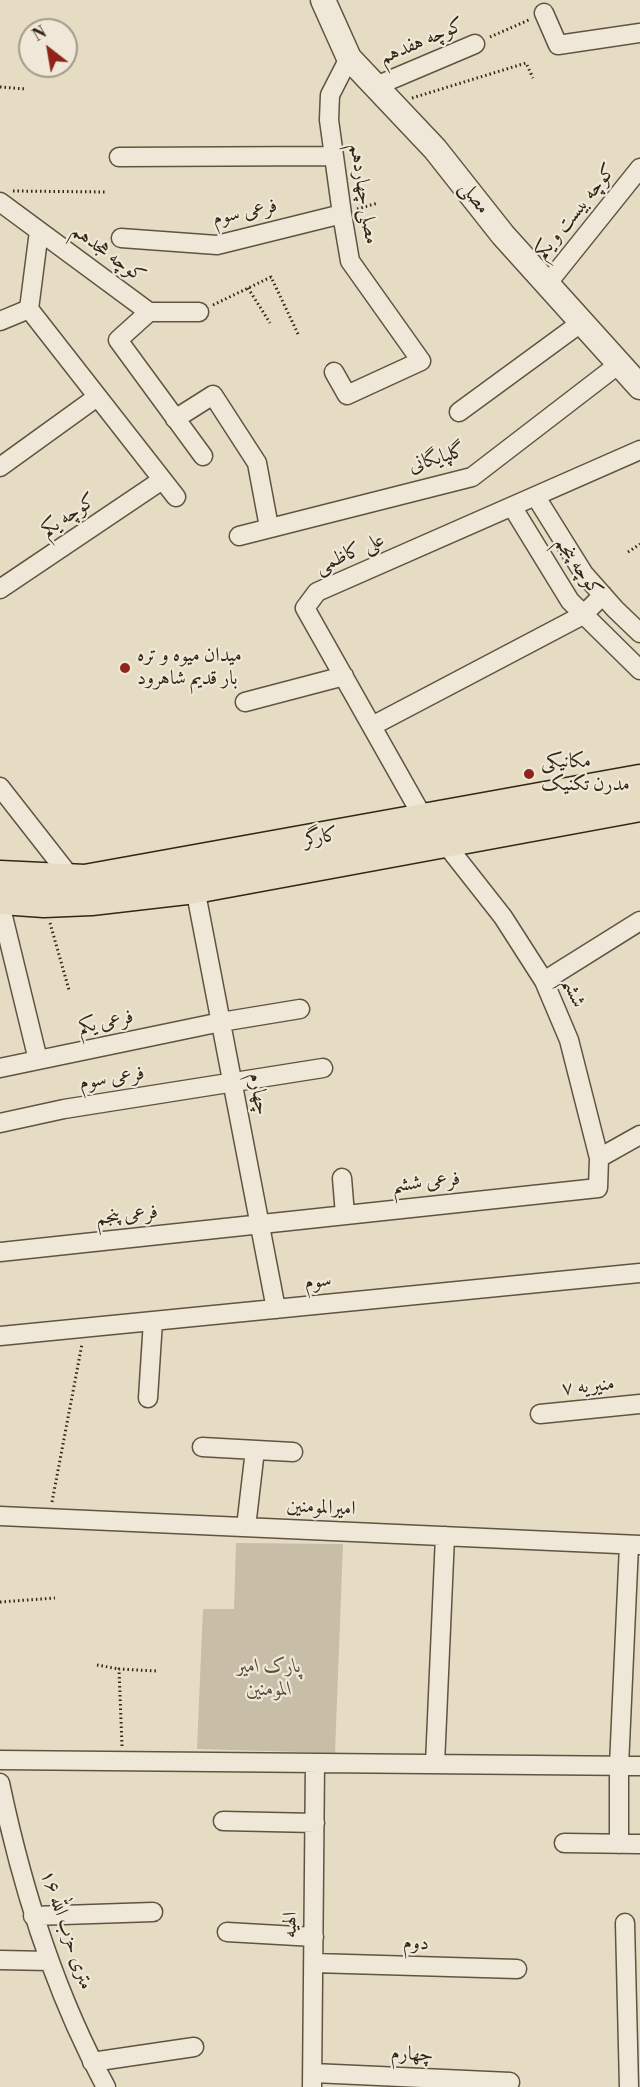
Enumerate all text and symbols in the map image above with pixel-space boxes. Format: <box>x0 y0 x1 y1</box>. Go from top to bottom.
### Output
street label: کوچه هفدهم <box>376 13 468 71</box>
north arrow <box>18 18 78 78</box>
text: N <box>29 22 50 46</box>
street label: مصلی چهاردهم <box>343 142 383 246</box>
street label: کوچه بیست و یکم <box>530 159 622 265</box>
street label: مصلی <box>454 177 494 219</box>
street label: فرعی سوم <box>210 194 280 232</box>
street label: کوچه هجدهم <box>66 219 150 289</box>
street label: گلپایگانی <box>406 439 468 479</box>
street label: کوچه یکم <box>37 489 101 543</box>
street label: علی کاظمی <box>312 528 388 580</box>
street label: کوچه پنجم <box>549 532 607 602</box>
place label: میدان میوه و تره بار قدیم شاهرود <box>137 644 242 691</box>
marker: میدان میوه و تره بار قدیم شاهرود <box>118 661 132 675</box>
place label: مکانیکی مدرن تکنیک <box>541 750 630 797</box>
marker: مکانیکی مدرن تکنیک <box>522 767 536 781</box>
street label: کارگر <box>302 823 340 853</box>
street label: ششم <box>556 974 590 1012</box>
street label: فرعی یکم <box>76 1005 136 1041</box>
street label: فرعی سوم <box>78 1062 146 1096</box>
street label: چهارم <box>242 1071 274 1117</box>
street label: فرعی ششم <box>391 1167 461 1199</box>
street label: فرعی پنجم <box>95 1201 159 1231</box>
street label: سوم <box>303 1269 333 1295</box>
street label: منیریه ۷ <box>560 1372 616 1402</box>
street label: امیرالمومنین <box>286 1494 356 1522</box>
park label: پارک امیر المومنین <box>237 1655 301 1702</box>
street label: ۱۶ متری حزب الله <box>34 1867 98 1993</box>
street label: الهیه <box>279 1912 303 1938</box>
street label: دوم <box>403 1932 429 1956</box>
street label: چهارم <box>390 2042 434 2068</box>

